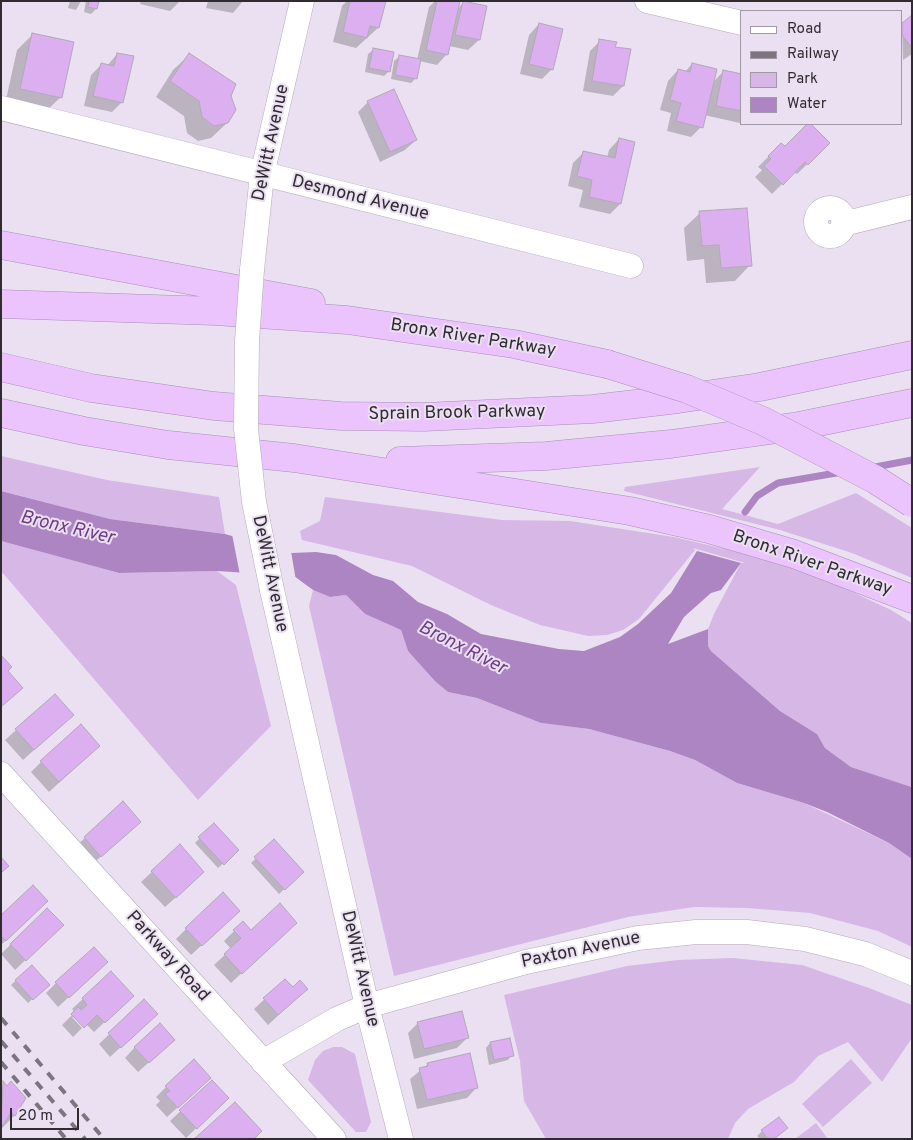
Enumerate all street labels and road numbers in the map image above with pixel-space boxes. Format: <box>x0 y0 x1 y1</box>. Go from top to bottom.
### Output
street label: DeWitt Avenue <box>249 83 295 203</box>
street label: Desmond Avenue <box>289 172 431 226</box>
street label: Bronx River Parkway <box>389 315 557 363</box>
street label: Sprain Brook Parkway <box>368 402 546 426</box>
street label: DeWitt Avenue <box>246 514 292 634</box>
street label: Bronx River Parkway <box>729 527 895 601</box>
street label: Parkway Road <box>121 907 213 1007</box>
street label: DeWitt Avenue <box>335 909 383 1029</box>
street label: Paxton Avenue <box>520 928 642 974</box>

